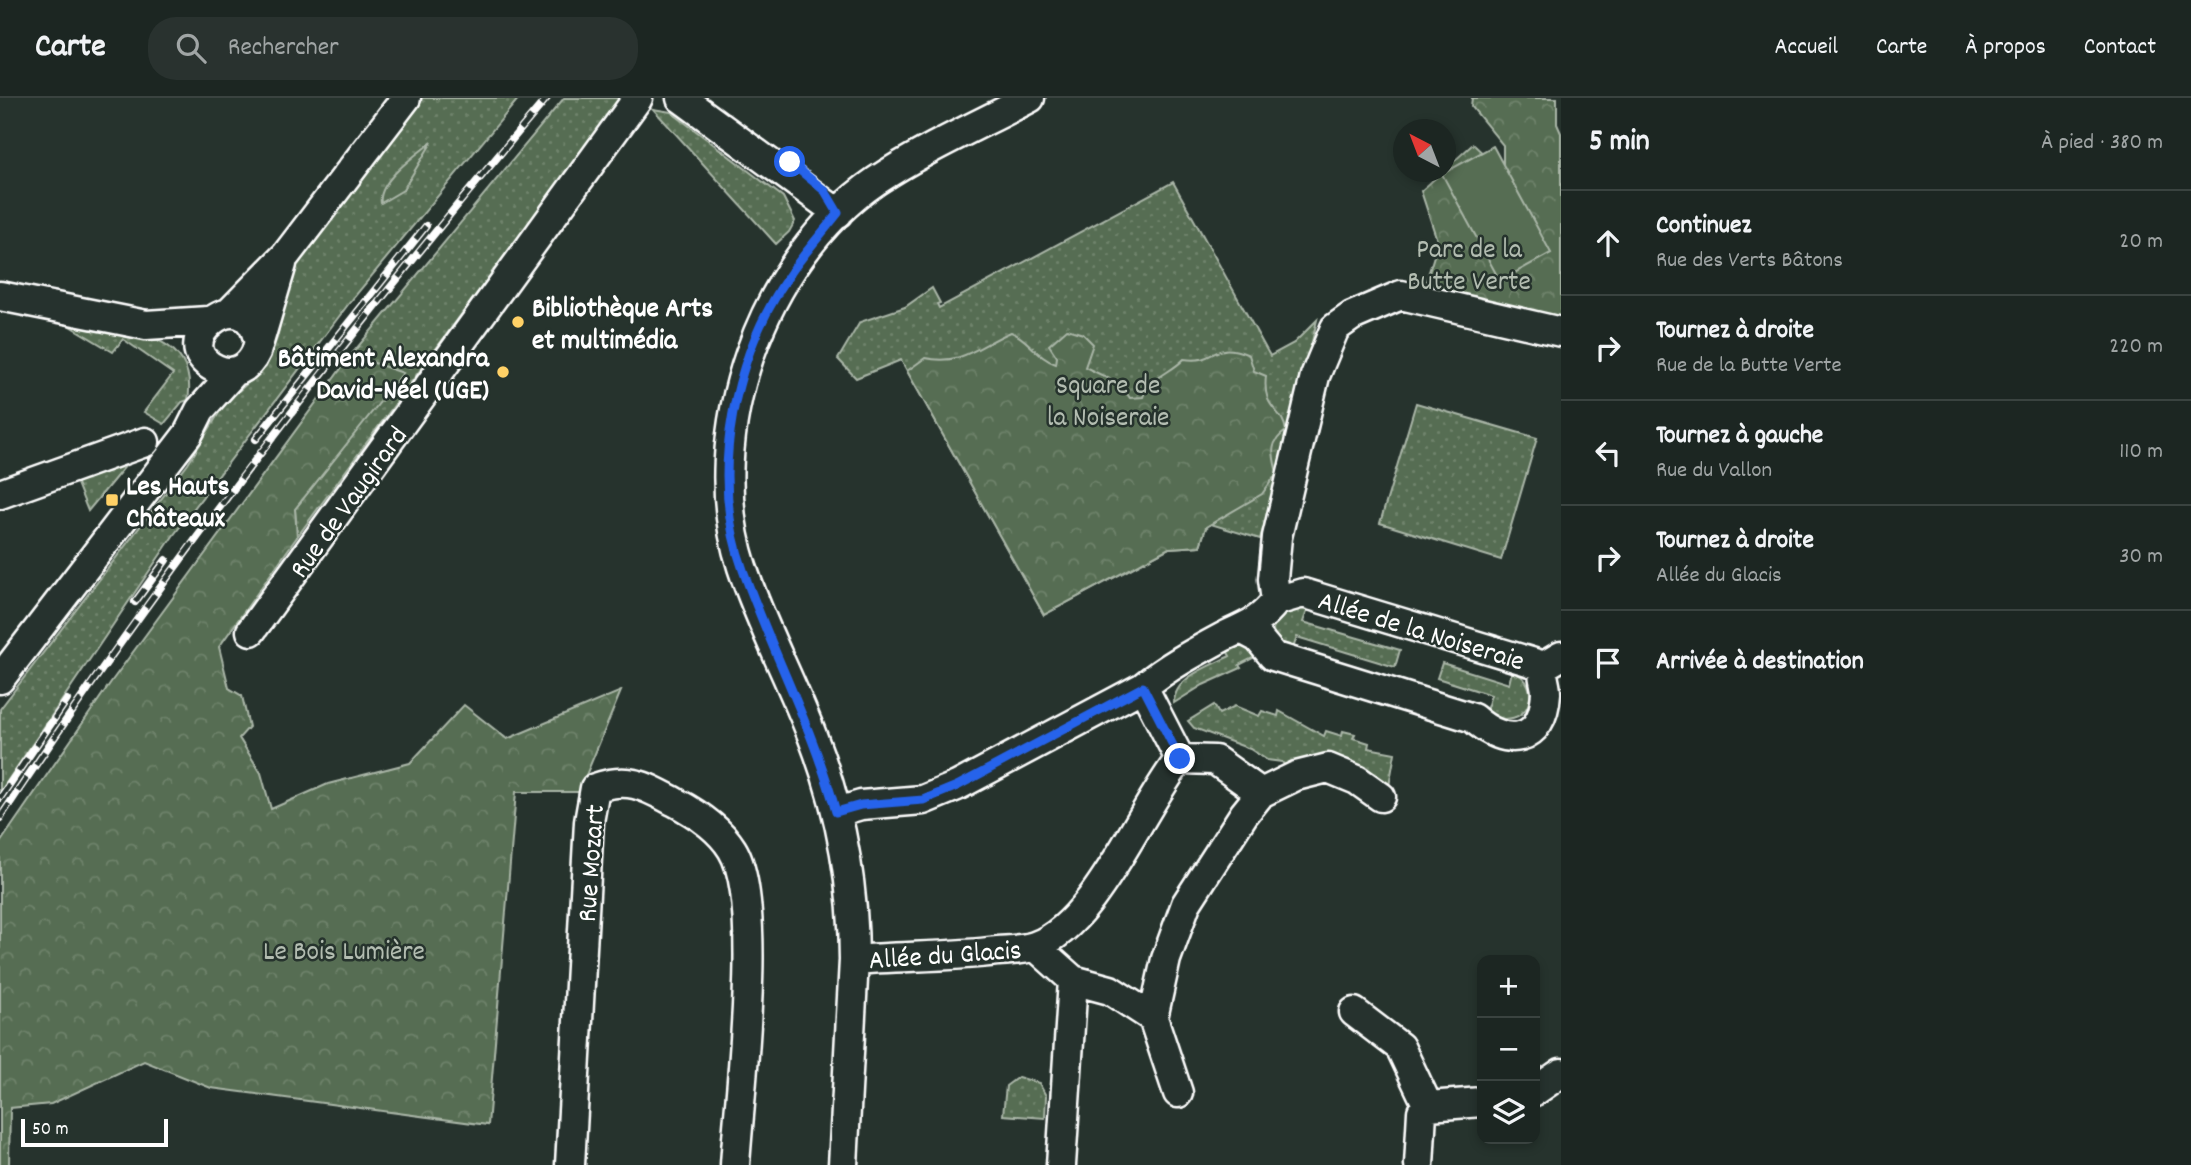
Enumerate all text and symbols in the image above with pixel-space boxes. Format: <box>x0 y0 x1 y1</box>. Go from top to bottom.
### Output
search box <box>148 17 638 80</box>
text: Carte <box>35 25 106 72</box>
icon: search <box>172 29 210 67</box>
text: Rechercher <box>228 30 339 67</box>
text: Accueil <box>1774 31 1838 65</box>
text: Carte <box>1876 31 1927 65</box>
text: À propos <box>1965 31 2046 65</box>
text: Contact <box>2084 31 2156 65</box>
north arrow <box>1393 119 1456 182</box>
text: 5 min <box>1589 122 1650 165</box>
text: À pied · 380 m <box>2041 127 2163 160</box>
route start <box>774 146 805 177</box>
text: Continuez <box>1656 208 1751 245</box>
icon: ahead <box>1589 224 1627 262</box>
text: 20 m <box>2119 226 2163 259</box>
park label: Parc de la Butte Verte <box>1407 232 1531 304</box>
text: Rue des Verts Bâtons <box>1656 245 1843 278</box>
place label: Bibliothèque Arts et multimédia <box>532 291 713 363</box>
text: Tournez à droite <box>1656 313 1814 350</box>
marker: Bibliothèque Arts et multimédia <box>510 314 526 330</box>
icon: right <box>1589 329 1627 367</box>
text: 220 m <box>2109 331 2163 364</box>
place label: Bâtiment Alexandra David-Néel (UGE) <box>278 341 490 413</box>
text: Rue de la Butte Verte <box>1656 350 1842 383</box>
marker: Bâtiment Alexandra David-Néel (UGE) <box>495 364 511 380</box>
park label: Square de la Noiseraie <box>1047 368 1169 440</box>
text: Tournez à gauche <box>1656 418 1823 455</box>
street label: Rue de Vaugirard <box>282 420 420 588</box>
icon: left <box>1589 434 1627 472</box>
text: 110 m <box>2119 436 2163 469</box>
text: Rue du Vallon <box>1656 455 1772 488</box>
place label: Les Hauts Châteaux <box>126 469 230 541</box>
marker: Les Hauts Châteaux <box>104 492 120 508</box>
text: Tournez à droite <box>1656 523 1814 560</box>
icon: right <box>1589 539 1627 577</box>
text: 30 m <box>2119 541 2163 574</box>
text: Allée du Glacis <box>1656 560 1782 593</box>
street label: Allée de la Noiseraie <box>1312 583 1529 684</box>
icon: arrive <box>1589 644 1627 682</box>
text: Arrivée à destination <box>1656 644 1864 681</box>
route end <box>1164 743 1195 774</box>
street label: Rue Mozart <box>570 803 618 923</box>
street label: Allée du Glacis <box>868 933 1023 983</box>
park label: Le Bois Lumière <box>263 934 425 974</box>
map controls <box>1477 955 1540 1144</box>
button: + <box>1477 955 1540 1018</box>
button: − <box>1477 1018 1540 1081</box>
button: layers <box>1477 1081 1540 1144</box>
scale bar <box>21 1116 168 1148</box>
text: 50 m <box>32 1117 69 1144</box>

